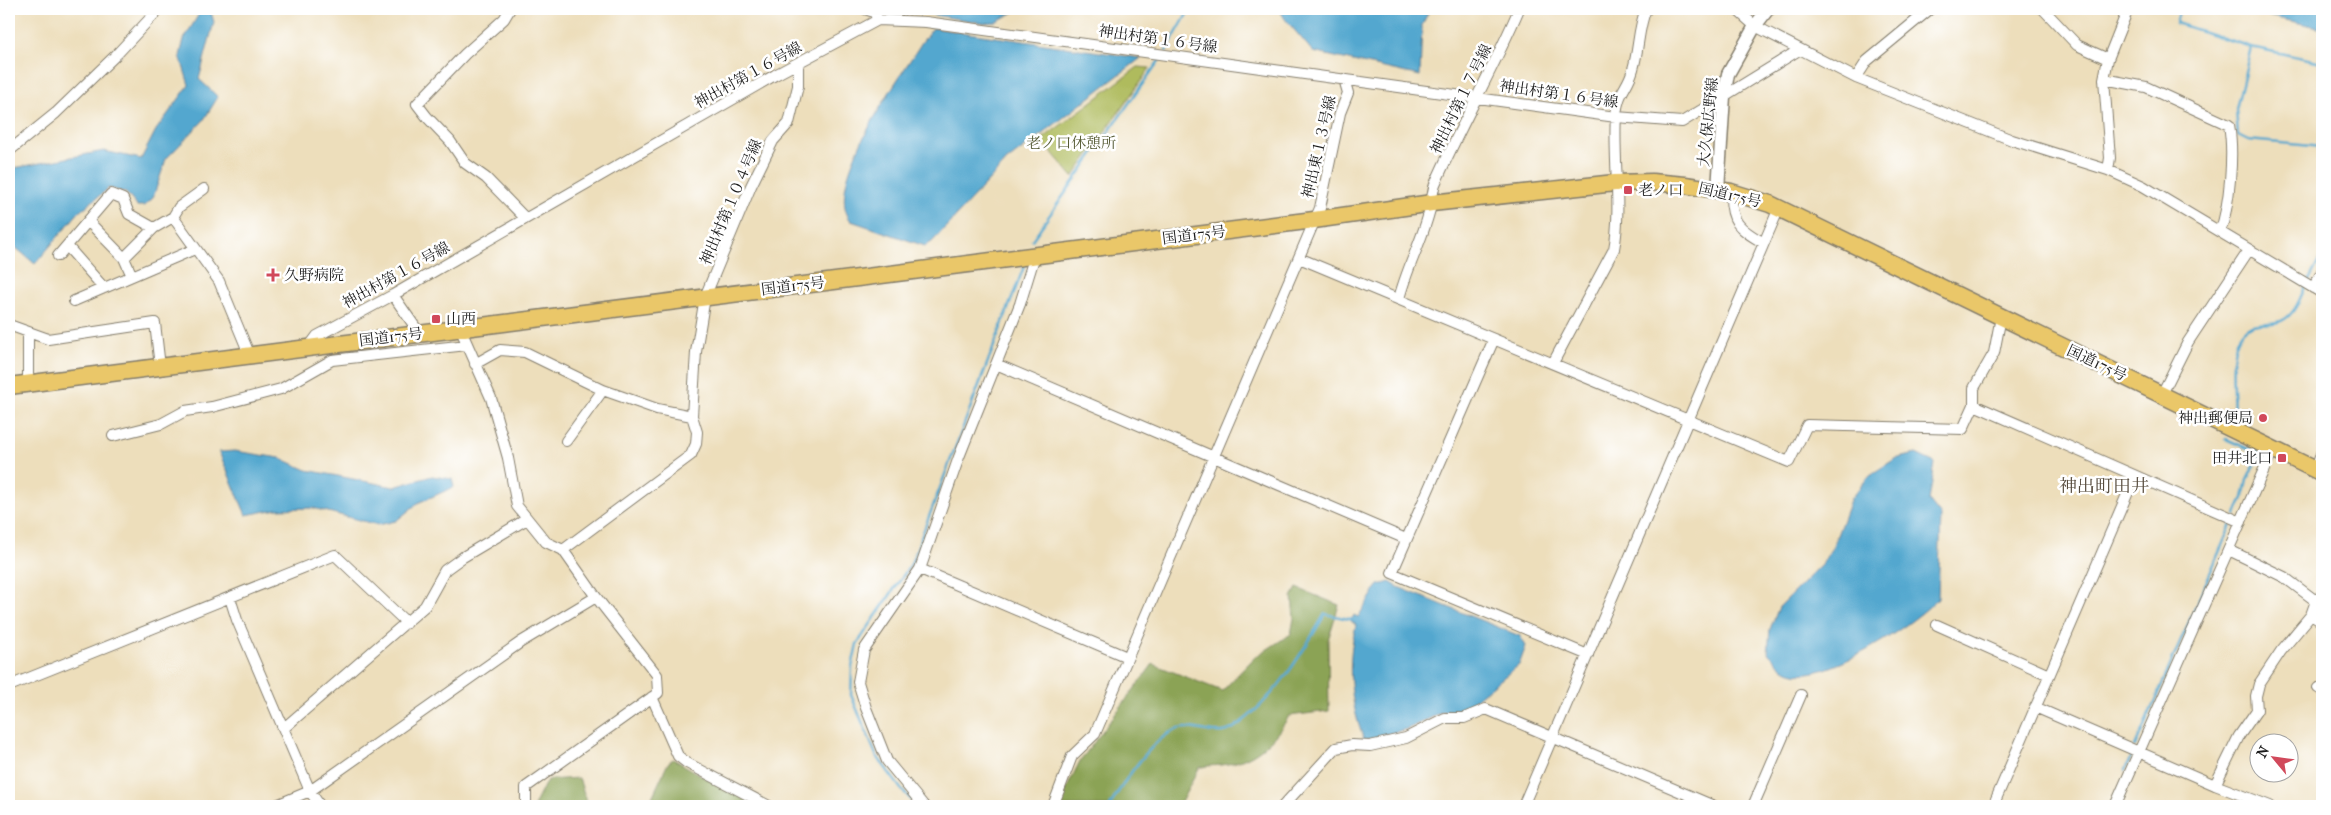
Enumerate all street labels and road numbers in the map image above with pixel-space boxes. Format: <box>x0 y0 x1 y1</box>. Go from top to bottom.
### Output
street label: 神出村第１６号線 <box>1097 22 1219 56</box>
street label: 神出村第１６号線 <box>691 38 805 112</box>
street label: 神出村第１７号線 <box>1427 41 1495 157</box>
street label: 大久保広野線 <box>1694 76 1722 168</box>
street label: 神出村第１６号線 <box>1498 77 1620 111</box>
street label: 神出東１３号線 <box>1298 94 1340 200</box>
street label: 神出村第１０４号線 <box>696 136 766 268</box>
street label: 国道175号 <box>1697 179 1763 211</box>
street label: 国道175号 <box>1161 222 1227 248</box>
street label: 神出村第１６号線 <box>339 238 453 312</box>
street label: 国道175号 <box>760 273 826 299</box>
street label: 国道175号 <box>358 324 424 350</box>
street label: 国道175号 <box>2064 341 2130 385</box>

